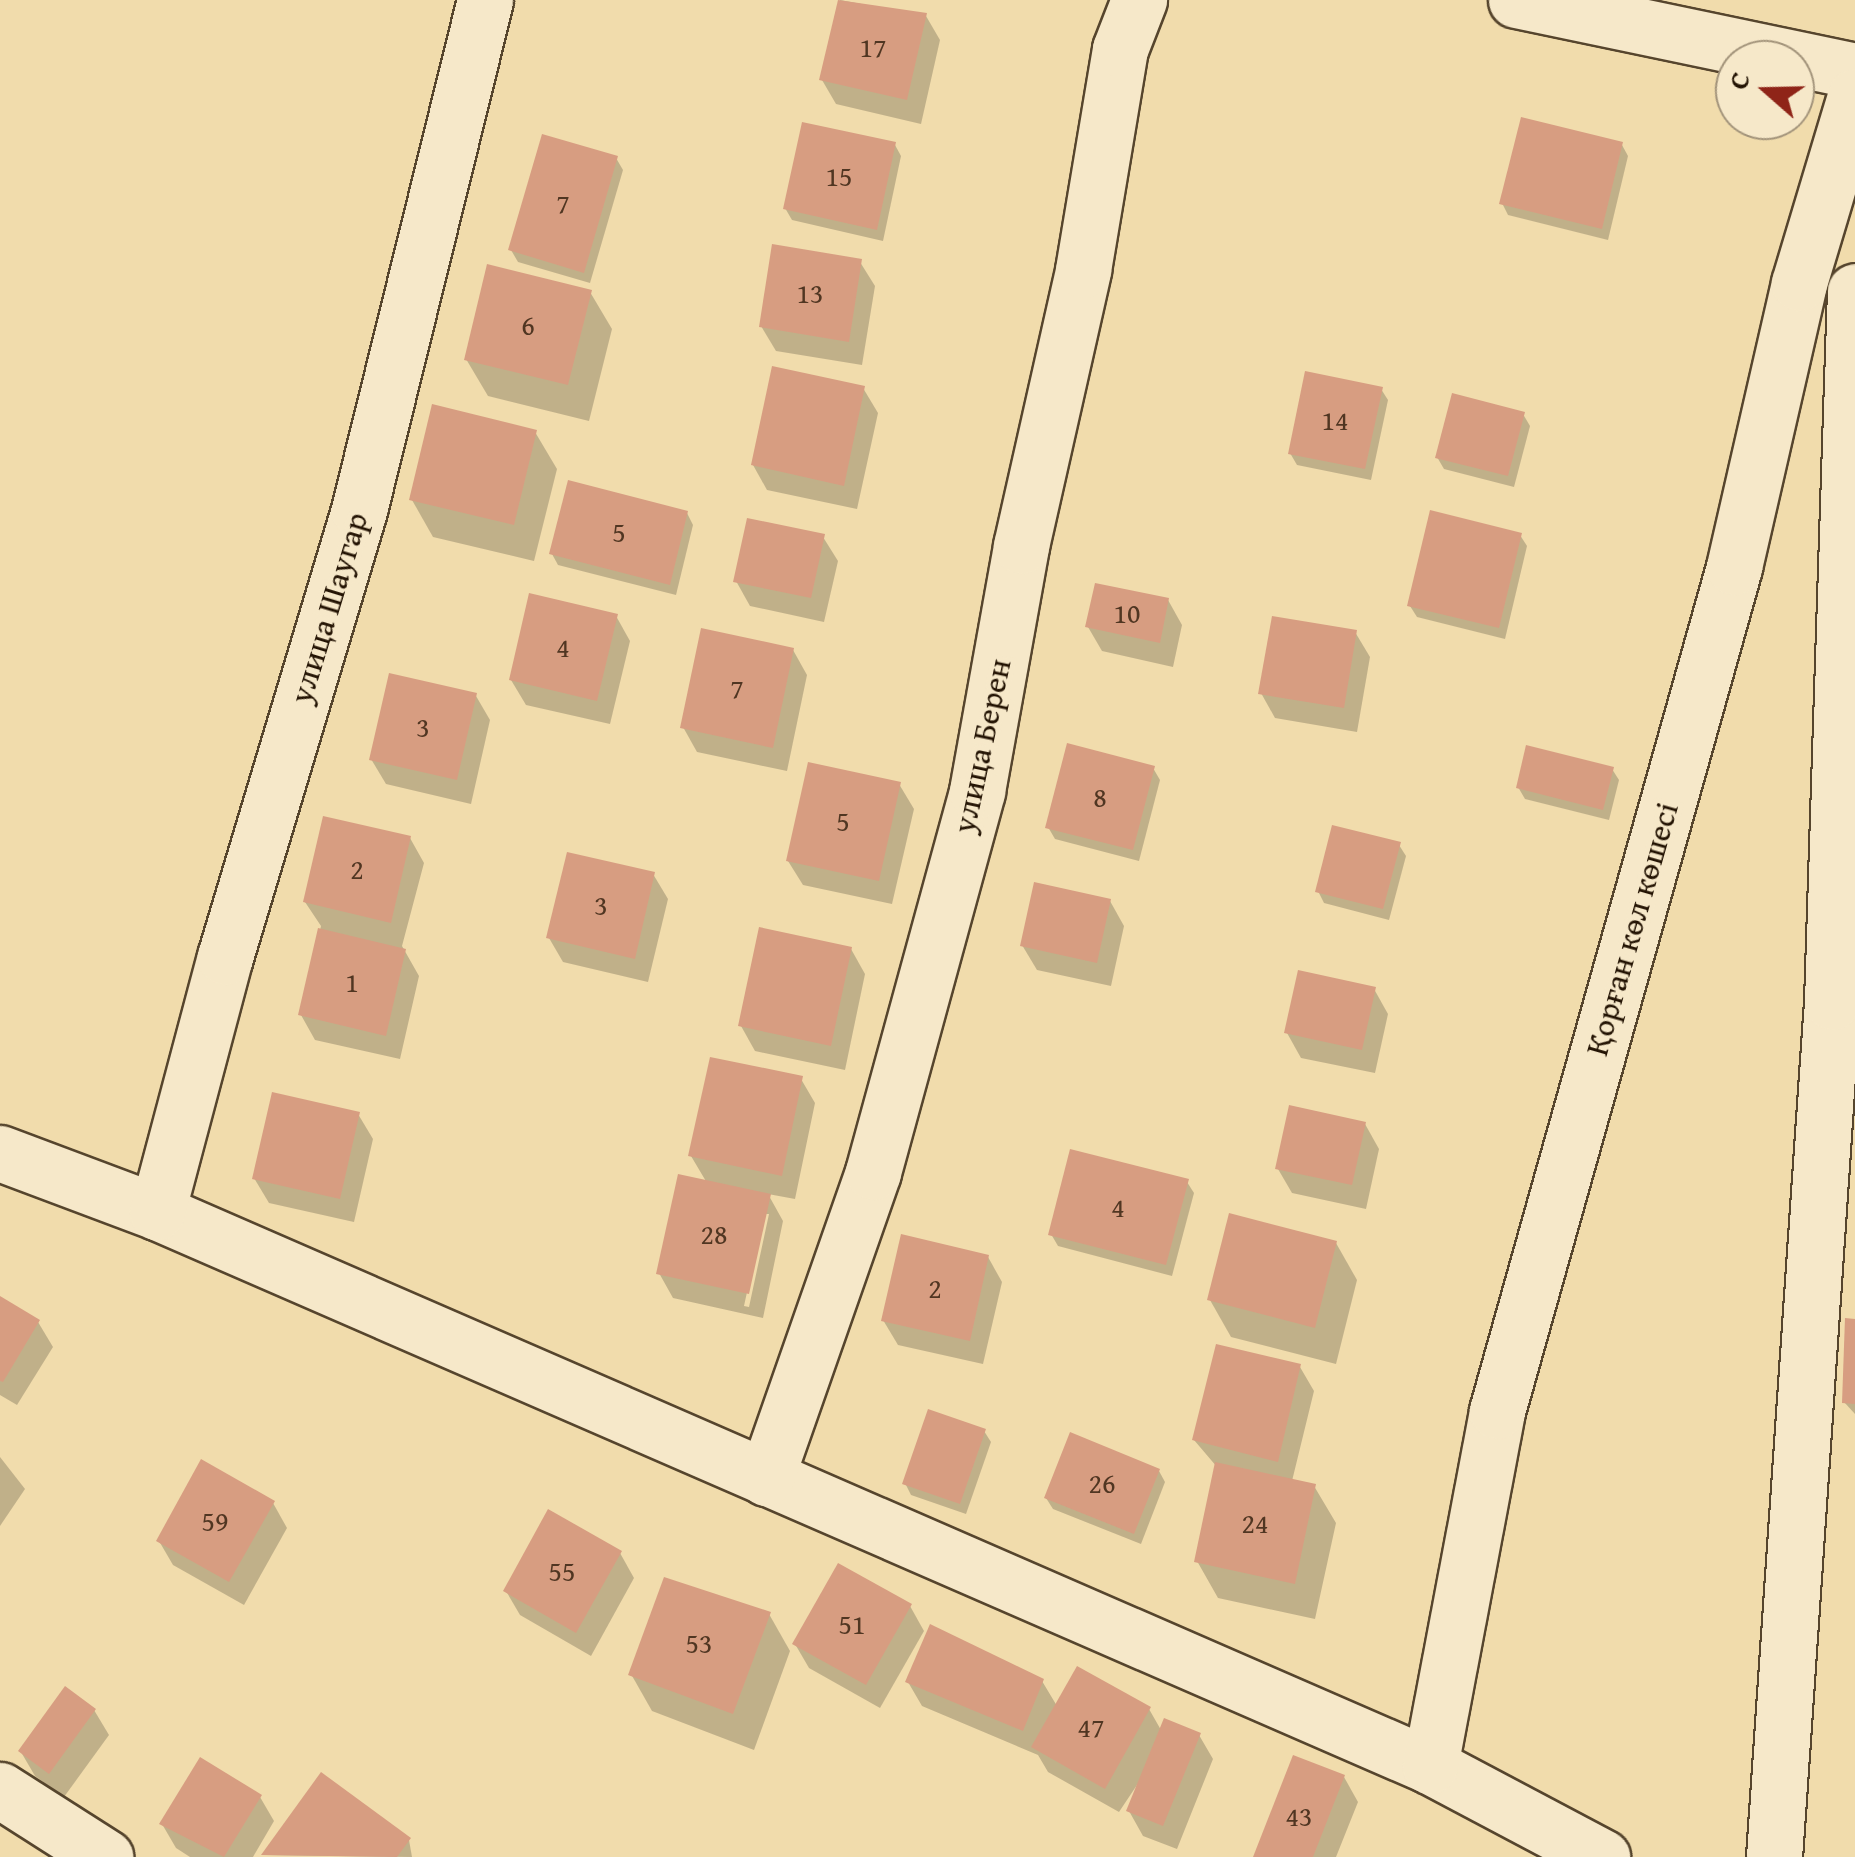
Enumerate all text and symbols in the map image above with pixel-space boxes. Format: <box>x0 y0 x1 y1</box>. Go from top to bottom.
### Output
house number: 17 <box>860 30 886 64</box>
north arrow <box>1715 40 1815 140</box>
text: С <box>1716 66 1760 95</box>
house number: 15 <box>826 159 852 193</box>
house number: 7 <box>556 186 570 220</box>
house number: 13 <box>797 276 823 310</box>
house number: 6 <box>521 308 535 342</box>
house number: 14 <box>1322 403 1348 437</box>
street label: улица Шаугар <box>282 508 376 708</box>
house number: 5 <box>612 515 626 549</box>
house number: 10 <box>1114 596 1140 630</box>
house number: 4 <box>556 630 570 664</box>
street label: улица Берен <box>945 655 1019 837</box>
house number: 7 <box>730 671 744 705</box>
house number: 3 <box>416 710 430 744</box>
house number: 8 <box>1093 780 1107 814</box>
street label: Қорған көл көшесі <box>1578 798 1686 1060</box>
house number: 5 <box>836 804 850 838</box>
house number: 2 <box>350 852 364 886</box>
house number: 3 <box>594 888 608 922</box>
house number: 1 <box>345 965 359 999</box>
house number: 4 <box>1111 1190 1125 1224</box>
house number: 28 <box>701 1217 727 1251</box>
house number: 2 <box>928 1271 942 1305</box>
house number: 26 <box>1089 1466 1115 1500</box>
house number: 59 <box>202 1504 228 1538</box>
house number: 24 <box>1242 1506 1268 1540</box>
house number: 55 <box>549 1554 575 1588</box>
house number: 51 <box>839 1607 865 1641</box>
house number: 53 <box>686 1626 712 1660</box>
house number: 47 <box>1078 1710 1104 1744</box>
house number: 43 <box>1286 1799 1312 1833</box>

